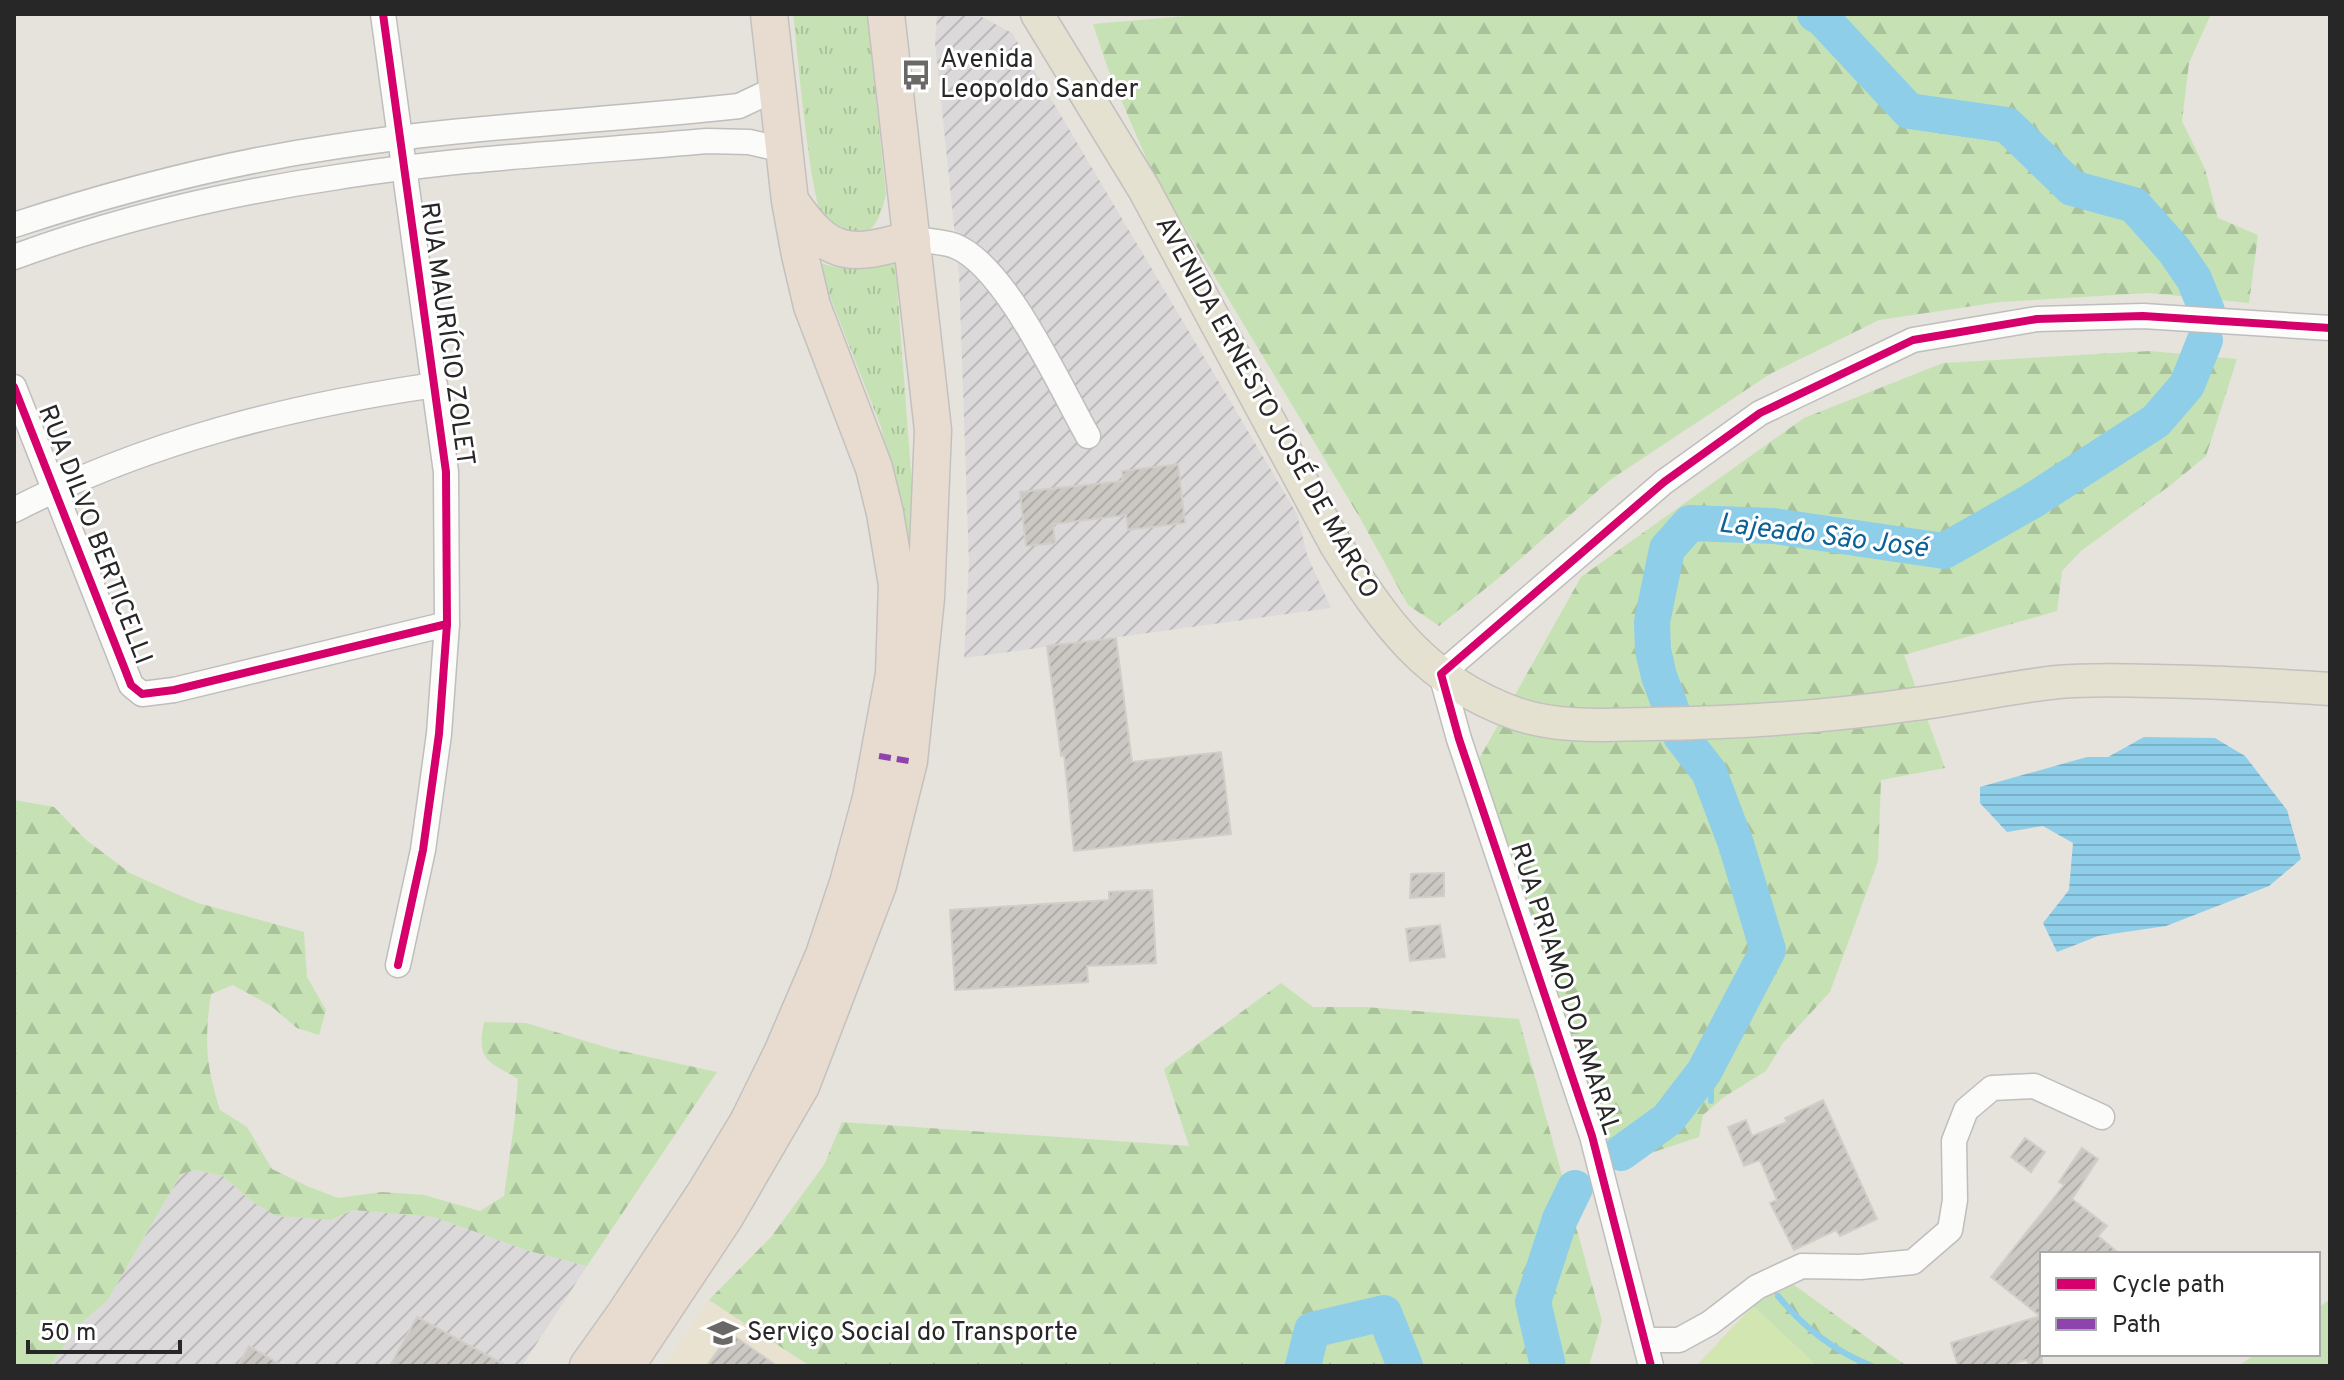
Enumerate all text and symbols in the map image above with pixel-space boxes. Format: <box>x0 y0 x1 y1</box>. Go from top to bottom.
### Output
place label: Avenida Leopoldo Sander <box>940 44 1139 107</box>
bus stop icon: Avenida Leopoldo Sander <box>899 58 933 92</box>
street label: RUA MAURÍCIO ZOLET <box>411 200 483 468</box>
street label: AVENIDA ERNESTO JOSÉ DE MARCO <box>1147 210 1387 605</box>
street label: RUA DILVO BERTICELLI <box>29 401 159 669</box>
water label: Lajeado São José <box>1716 506 1932 568</box>
street label: RUA PRIAMO DO AMARAL <box>1501 839 1627 1139</box>
legend <box>2040 1252 2320 1356</box>
text: Cycle path <box>2112 1271 2225 1301</box>
scale bar <box>28 1304 180 1354</box>
text: Path <box>2112 1311 2161 1341</box>
school or university icon: Serviço Social do Transporte <box>706 1316 740 1350</box>
place label: Serviço Social do Transporte <box>747 1317 1078 1350</box>
text: 50 m <box>40 1319 96 1349</box>

